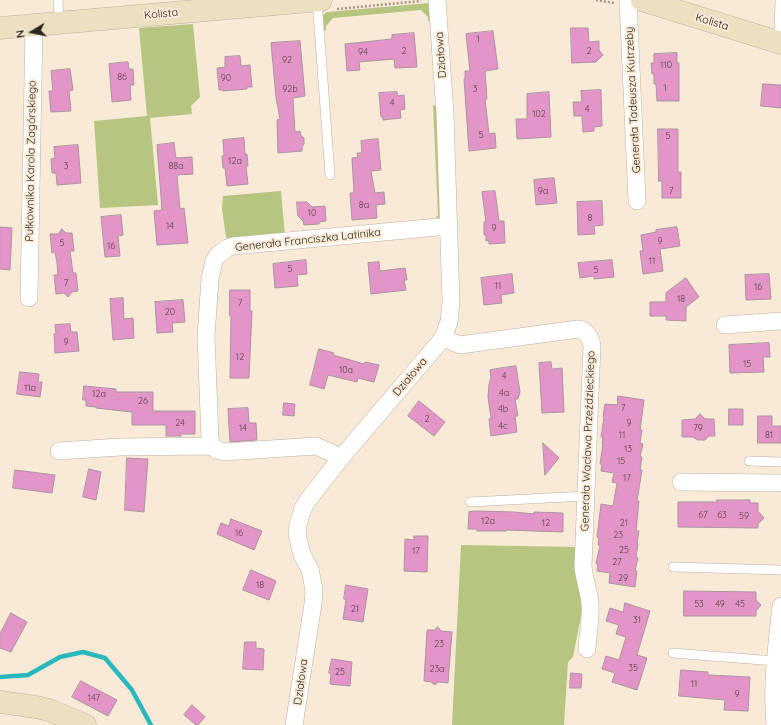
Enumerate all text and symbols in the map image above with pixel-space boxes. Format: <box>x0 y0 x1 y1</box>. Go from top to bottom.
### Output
street label: Kolista <box>143 6 179 22</box>
street label: Kolista <box>694 11 730 33</box>
north arrow <box>12 12 52 52</box>
street label: Generała Tadeusza Kutrzeby <box>623 26 643 174</box>
text: N <box>13 29 28 39</box>
street label: Działowa <box>433 31 449 79</box>
house number: 1 <box>476 34 480 44</box>
house number: 2 <box>402 46 406 56</box>
house number: 2 <box>587 46 591 56</box>
house number: 94 <box>358 47 368 57</box>
house number: 92 <box>282 55 292 65</box>
house number: 110 <box>660 60 672 70</box>
house number: 86 <box>117 72 127 82</box>
house number: 90 <box>221 73 231 83</box>
street label: Pułkownika Karola Zagórskiego <box>23 80 39 242</box>
house number: 1 <box>663 83 667 93</box>
house number: 92b <box>282 84 298 94</box>
house number: 3 <box>473 84 477 94</box>
house number: 4 <box>390 98 394 108</box>
house number: 4 <box>585 104 589 114</box>
house number: 102 <box>532 109 546 119</box>
house number: 5 <box>479 130 483 140</box>
house number: 5 <box>666 131 670 141</box>
house number: 12a <box>228 156 242 166</box>
house number: 3 <box>64 161 68 171</box>
house number: 88a <box>168 161 184 171</box>
house number: 9a <box>538 186 548 196</box>
house number: 7 <box>669 186 673 196</box>
house number: 8a <box>359 200 369 210</box>
house number: 10 <box>308 208 316 218</box>
house number: 8 <box>588 213 592 223</box>
house number: 14 <box>166 221 174 231</box>
house number: 9 <box>491 223 497 233</box>
street label: Generała Franciszka Latinika <box>234 226 382 254</box>
house number: 9 <box>657 236 663 246</box>
house number: 5 <box>60 238 64 248</box>
house number: 16 <box>107 241 115 251</box>
house number: 11 <box>649 256 655 266</box>
house number: 5 <box>288 264 292 274</box>
house number: 5 <box>594 265 598 275</box>
house number: 7 <box>64 278 68 288</box>
house number: 11 <box>495 281 501 291</box>
house number: 16 <box>754 282 762 292</box>
house number: 18 <box>677 294 685 304</box>
house number: 7 <box>238 298 242 308</box>
house number: 20 <box>165 307 175 317</box>
house number: 9 <box>63 337 69 347</box>
street label: Generała Wacława Przeździeckiego <box>578 350 598 532</box>
house number: 12 <box>236 352 244 362</box>
street label: Działowa <box>390 355 430 399</box>
house number: 15 <box>743 359 751 369</box>
house number: 10a <box>339 365 353 375</box>
house number: 4 <box>502 371 506 381</box>
house number: 11a <box>24 383 36 393</box>
house number: 4a <box>499 388 509 398</box>
house number: 12a <box>92 389 106 399</box>
house number: 26 <box>138 396 148 406</box>
house number: 7 <box>621 403 625 413</box>
house number: 4b <box>498 404 508 414</box>
house number: 2 <box>425 414 429 424</box>
house number: 24 <box>175 418 185 428</box>
house number: 9 <box>626 418 632 428</box>
house number: 4c <box>498 421 508 431</box>
house number: 14 <box>239 423 247 433</box>
house number: 79 <box>693 423 703 433</box>
house number: 11 <box>619 430 625 440</box>
house number: 81 <box>765 430 773 440</box>
house number: 13 <box>624 444 632 454</box>
house number: 15 <box>617 456 625 466</box>
house number: 17 <box>623 473 631 483</box>
house number: 67 <box>698 510 708 520</box>
house number: 63 <box>717 510 727 520</box>
house number: 59 <box>739 511 749 521</box>
house number: 12a <box>481 516 495 526</box>
house number: 12 <box>542 518 550 528</box>
house number: 21 <box>620 518 628 528</box>
house number: 16 <box>235 528 243 538</box>
house number: 23 <box>613 530 623 540</box>
house number: 25 <box>619 545 629 555</box>
house number: 17 <box>412 546 420 556</box>
house number: 27 <box>612 557 622 567</box>
house number: 29 <box>618 573 628 583</box>
house number: 18 <box>256 580 264 590</box>
house number: 53 <box>694 599 704 609</box>
house number: 49 <box>715 599 725 609</box>
house number: 45 <box>735 599 745 609</box>
house number: 21 <box>351 604 359 614</box>
house number: 31 <box>633 615 641 625</box>
house number: 23 <box>434 639 444 649</box>
street label: Działowa <box>291 658 311 706</box>
house number: 35 <box>628 663 638 673</box>
house number: 23a <box>429 664 445 674</box>
house number: 25 <box>335 667 345 677</box>
house number: 11 <box>691 679 697 689</box>
house number: 9 <box>734 689 740 699</box>
house number: 147 <box>88 693 100 703</box>

